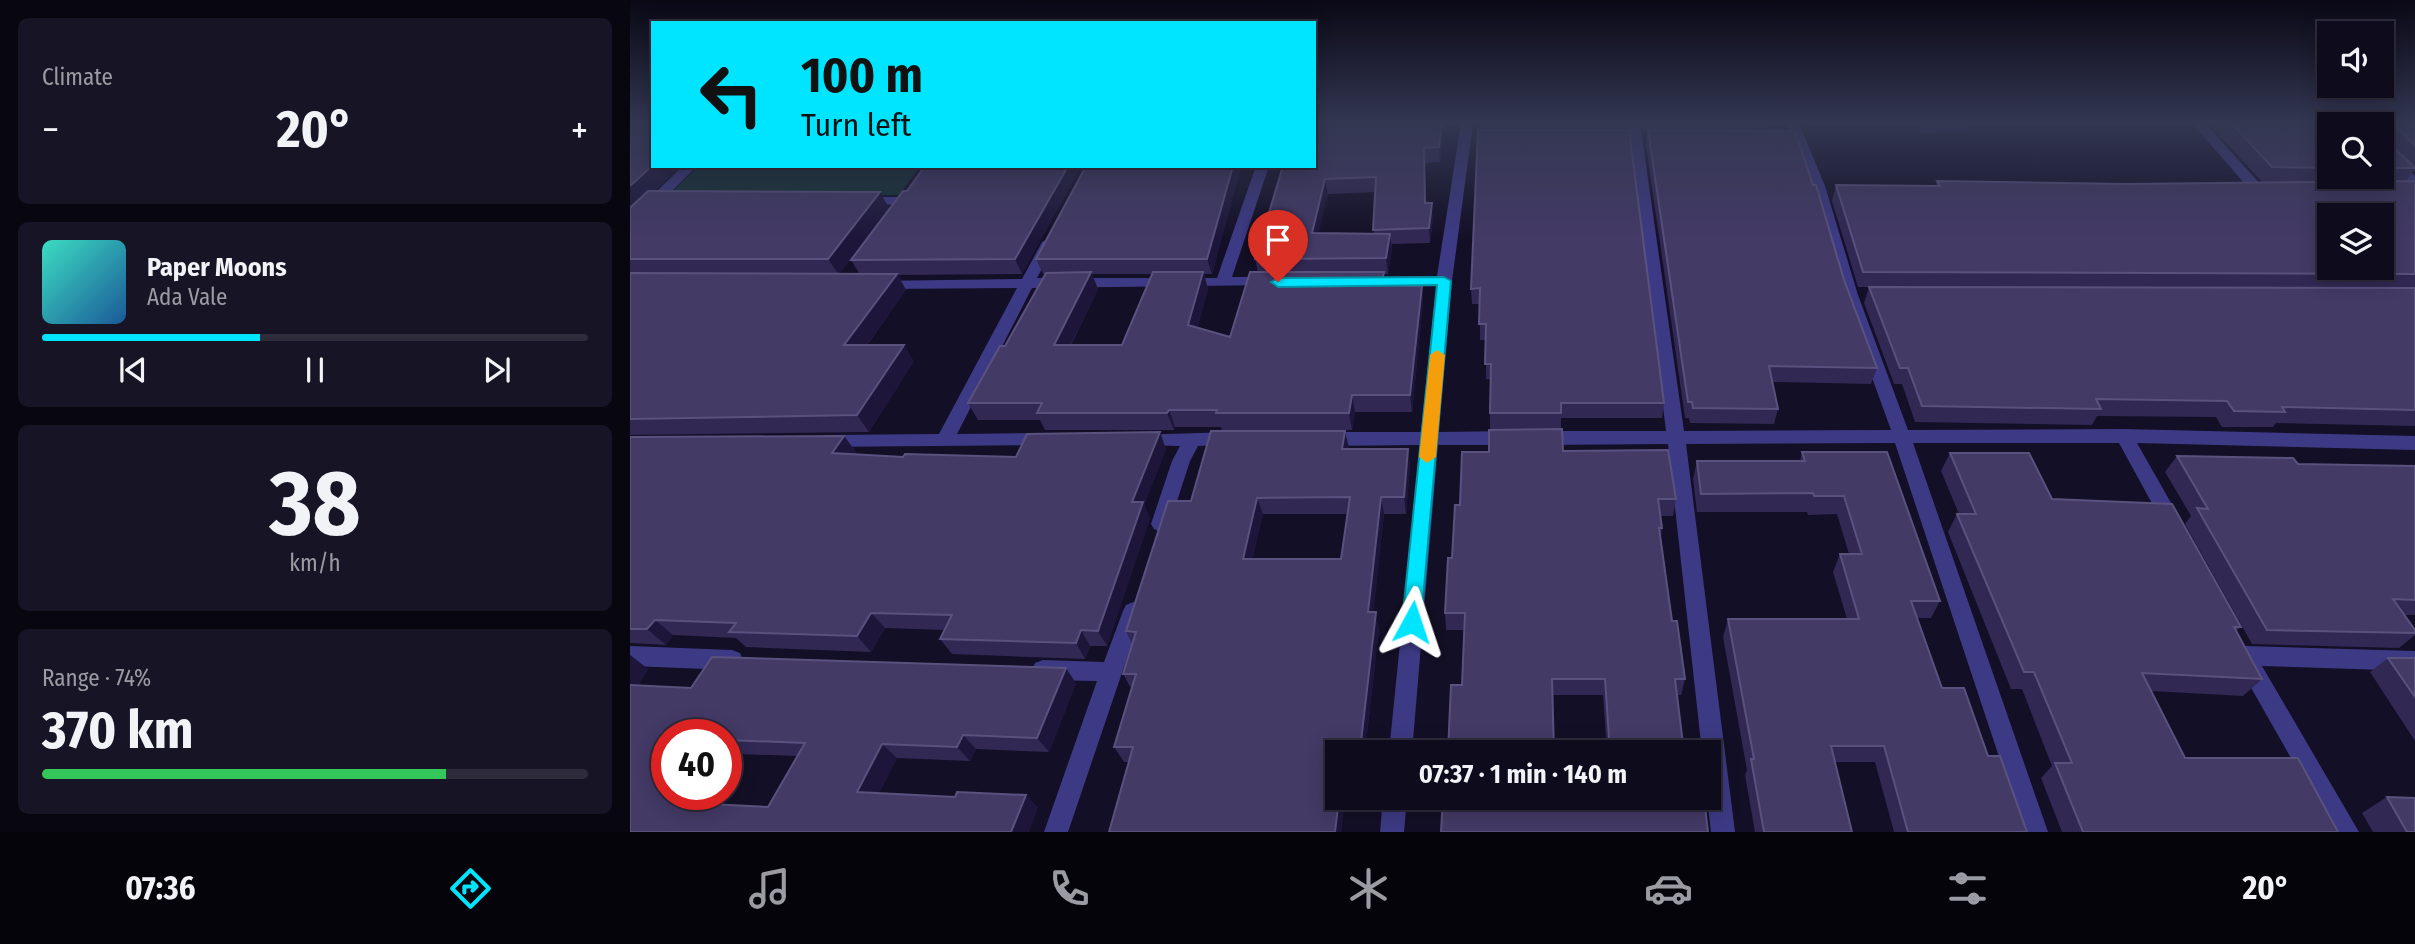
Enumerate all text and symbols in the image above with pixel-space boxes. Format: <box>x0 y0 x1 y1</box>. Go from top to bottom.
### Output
map controls <box>2317 21 2394 280</box>
button: sound <box>2317 21 2394 98</box>
text: 100 m <box>801 46 923 105</box>
icon: left <box>686 49 777 140</box>
text: Climate <box>42 63 113 91</box>
text: 20° <box>277 98 353 161</box>
text: Turn left <box>801 106 911 144</box>
text: − <box>42 107 59 153</box>
text: + <box>571 107 588 153</box>
button: search <box>2317 112 2394 189</box>
button: layers <box>2317 203 2394 280</box>
pin <box>1248 210 1308 282</box>
icon: arrive <box>1259 221 1297 259</box>
text: Paper Moons <box>147 252 287 283</box>
text: Ada Vale <box>147 283 227 311</box>
icon: previous <box>114 351 152 389</box>
icon: pause <box>296 351 334 389</box>
icon: next <box>478 351 516 389</box>
text: 38 <box>269 449 361 558</box>
text: km/h <box>289 549 341 577</box>
position arrow <box>1375 585 1449 659</box>
text: Range · 74% <box>42 664 151 692</box>
text: 370 km <box>42 699 193 762</box>
speed limit sign: 40 <box>651 719 742 810</box>
text: 07:37 · 1 min · 140 m <box>1419 759 1627 790</box>
icon: directions <box>446 864 495 913</box>
icon: music <box>745 864 794 913</box>
icon: phone <box>1045 864 1094 913</box>
icon: climate <box>1344 864 1393 913</box>
icon: car <box>1644 864 1693 913</box>
icon: filters <box>1943 864 1992 913</box>
text: 07:36 <box>125 869 195 907</box>
text: 20° <box>2242 869 2290 907</box>

